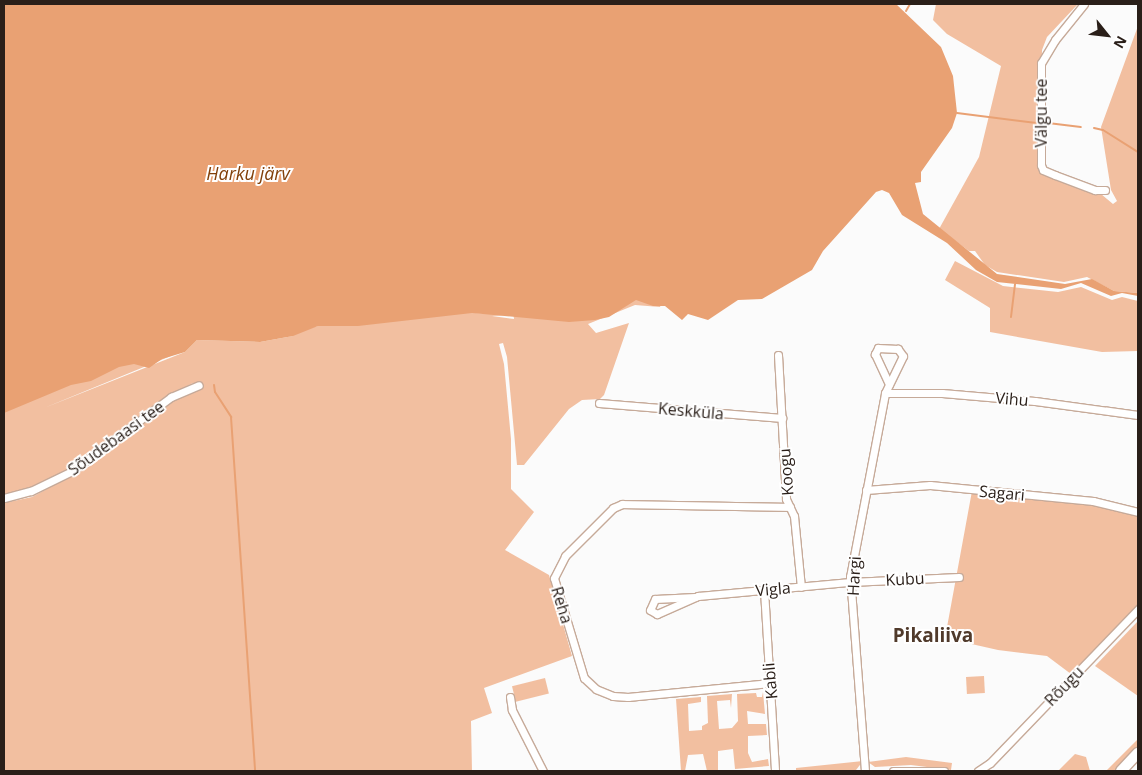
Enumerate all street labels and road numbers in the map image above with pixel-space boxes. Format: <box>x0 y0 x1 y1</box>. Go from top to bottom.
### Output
street label: Välgu tee <box>1031 79 1051 147</box>
street label: Vihu <box>995 388 1029 410</box>
street label: Sõudebaasi tee <box>64 397 168 479</box>
street label: Keskküla <box>657 399 725 423</box>
street label: Koogu <box>775 448 797 496</box>
street label: Sagari <box>978 481 1026 505</box>
street label: Hargi <box>843 556 865 596</box>
street label: Kubu <box>885 568 925 590</box>
street label: Vigla <box>755 578 791 600</box>
street label: Reha <box>547 584 577 626</box>
street label: Kabli <box>759 662 781 700</box>
street label: Rõugu <box>1040 662 1088 710</box>

